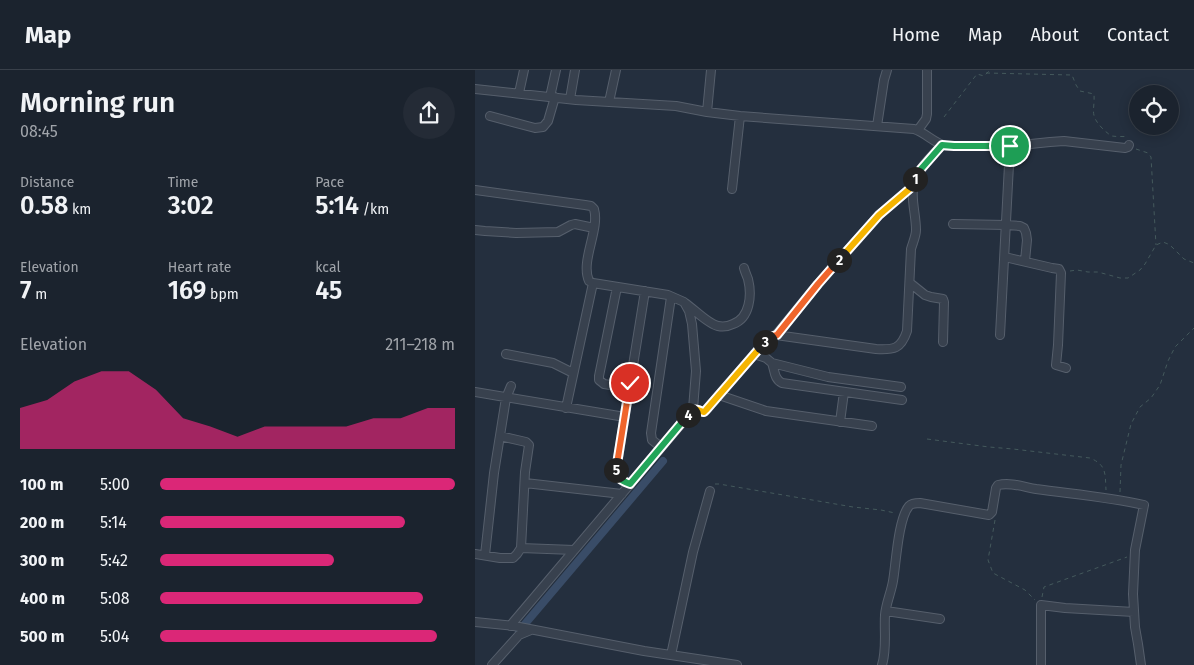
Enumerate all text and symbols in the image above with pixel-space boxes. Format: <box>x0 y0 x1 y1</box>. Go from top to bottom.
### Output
text: Map <box>25 21 71 49</box>
text: Home <box>892 24 940 46</box>
text: Map <box>968 24 1002 46</box>
text: About <box>1030 24 1079 46</box>
text: Contact <box>1107 24 1169 46</box>
map controls <box>1129 85 1179 135</box>
button: locate <box>1129 85 1179 135</box>
text: Morning run <box>20 86 175 119</box>
button: share <box>403 87 455 139</box>
text: 08:45 <box>20 122 58 141</box>
pin <box>989 125 1031 167</box>
icon: arrive <box>996 132 1024 160</box>
pin: 1 <box>903 166 927 192</box>
text: 1 <box>912 171 919 188</box>
text: Distance <box>20 174 74 191</box>
text: Time <box>168 174 198 191</box>
text: Pace <box>315 174 344 191</box>
text: 0.58 <box>20 191 68 221</box>
text: 3:02 <box>168 191 214 221</box>
text: 5:14 <box>315 191 359 221</box>
text: km <box>68 201 91 218</box>
text: /km <box>359 201 389 218</box>
pin: 2 <box>827 248 851 272</box>
text: 2 <box>836 252 843 269</box>
text: Elevation <box>20 259 79 276</box>
text: Heart rate <box>168 259 231 276</box>
text: kcal <box>315 259 341 276</box>
text: 7 <box>20 276 32 306</box>
text: 169 <box>168 276 206 306</box>
text: 45 <box>315 276 342 306</box>
text: m <box>32 286 47 303</box>
text: bpm <box>206 286 239 303</box>
pin: 3 <box>753 330 777 354</box>
text: 3 <box>762 334 769 351</box>
text: Elevation <box>20 335 87 354</box>
text: 211–218 m <box>385 335 455 354</box>
pin <box>609 362 651 404</box>
icon: check <box>616 369 644 397</box>
pin: 4 <box>675 402 701 428</box>
text: 4 <box>685 407 692 424</box>
pin: 5 <box>603 458 629 482</box>
text: 5 <box>613 462 620 479</box>
text: 100 m <box>20 475 63 494</box>
text: 5:00 <box>100 475 130 494</box>
text: 200 m <box>20 513 64 532</box>
text: 5:14 <box>100 513 127 532</box>
text: 300 m <box>20 551 64 570</box>
text: 5:42 <box>100 551 128 570</box>
text: 400 m <box>20 589 65 608</box>
text: 5:08 <box>100 589 130 608</box>
text: 500 m <box>20 627 65 646</box>
text: 5:04 <box>100 627 129 646</box>

